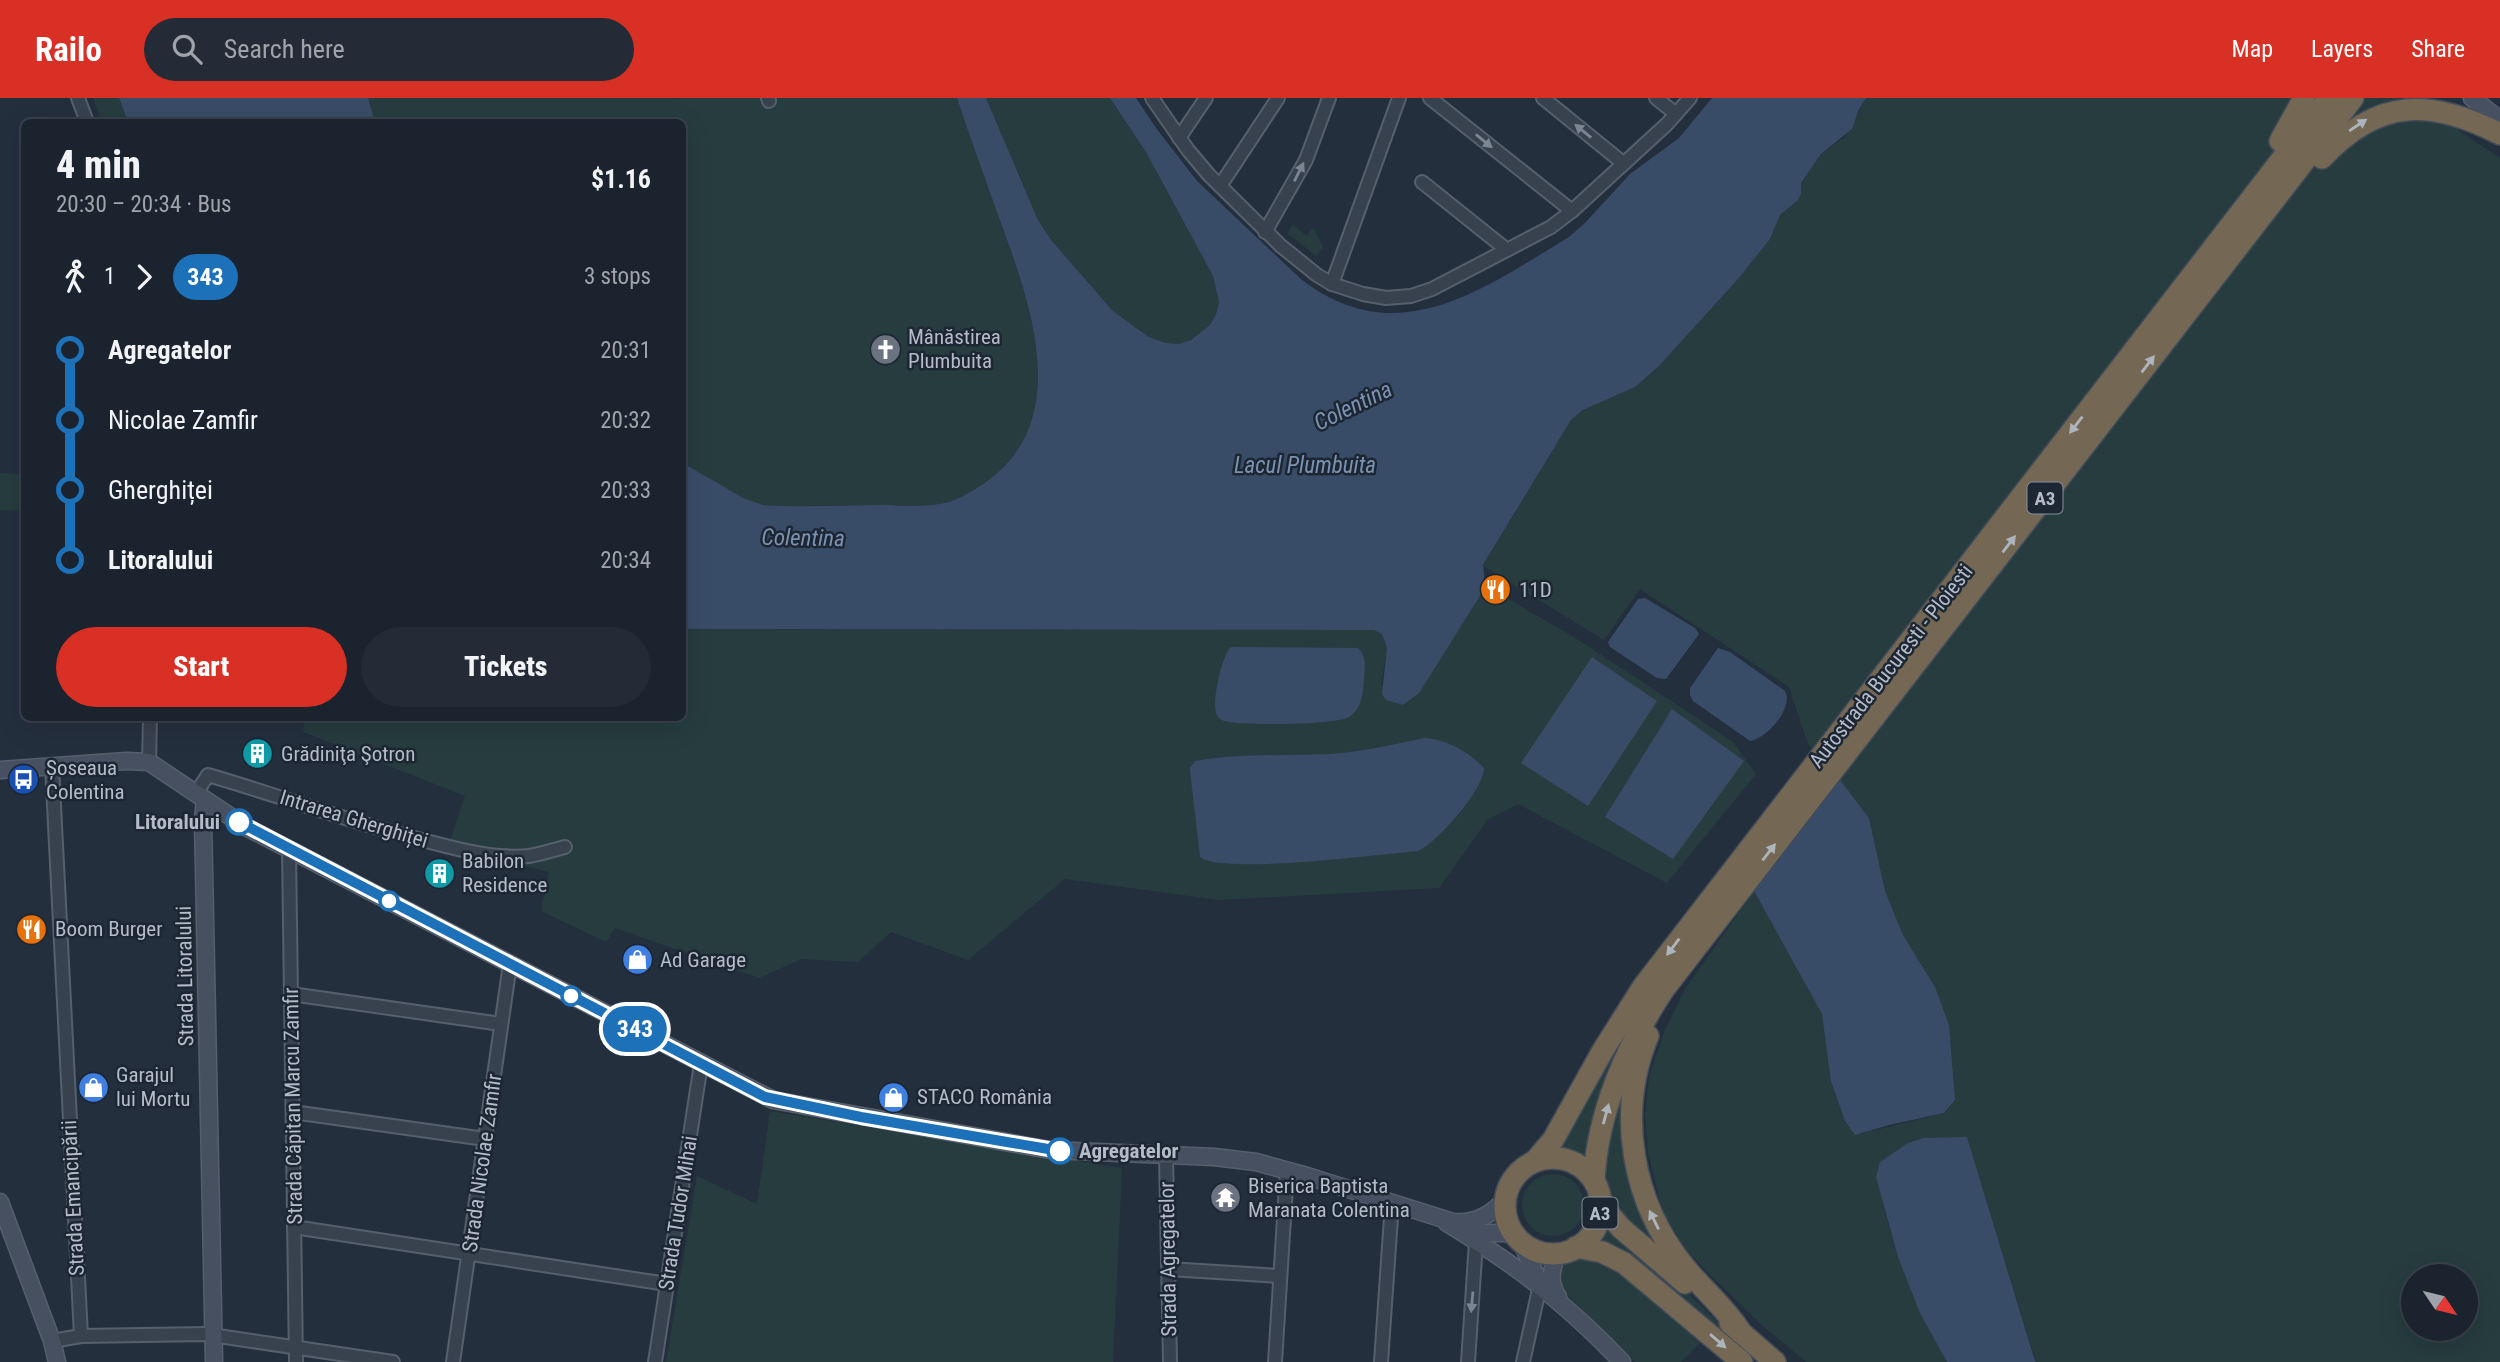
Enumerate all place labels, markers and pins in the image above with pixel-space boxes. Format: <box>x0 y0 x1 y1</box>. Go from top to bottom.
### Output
place label: Mânăstirea Plumbuita <box>908 325 1001 373</box>
church icon: Mânăstirea Plumbuita <box>868 332 902 366</box>
restaurant icon: 11D <box>1479 573 1513 607</box>
place label: 11D <box>1519 578 1552 602</box>
building icon: Grădiniţa Şotron <box>241 737 275 771</box>
place label: Grădiniţa Şotron <box>281 742 415 766</box>
place label: Șoseaua Colentina <box>46 756 125 804</box>
bus stop icon: Șoseaua Colentina <box>6 763 40 797</box>
marker: Litoralului <box>226 809 252 835</box>
place label: Litoralului <box>135 810 220 834</box>
place label: Babilon Residence <box>462 849 548 897</box>
building icon: Babilon Residence <box>422 856 456 890</box>
unlabelled marker <box>379 891 399 911</box>
restaurant icon: Boom Burger <box>15 912 49 946</box>
place label: Boom Burger <box>55 917 163 941</box>
shop icon: Ad Garage <box>620 943 654 977</box>
place label: Ad Garage <box>660 948 746 972</box>
unlabelled marker <box>561 986 581 1006</box>
place label: Garajul lui Mortu <box>116 1063 190 1111</box>
shop icon: Garajul lui Mortu <box>76 1070 110 1104</box>
shop icon: STACO România <box>877 1080 911 1114</box>
place label: STACO România <box>917 1085 1052 1109</box>
marker: Agregatelor <box>1047 1138 1073 1164</box>
place label: Agregatelor <box>1079 1139 1179 1163</box>
place label: Biserica Baptista Maranata Colentina <box>1248 1174 1410 1222</box>
temple icon: Biserica Baptista Maranata Colentina <box>1208 1181 1242 1215</box>

